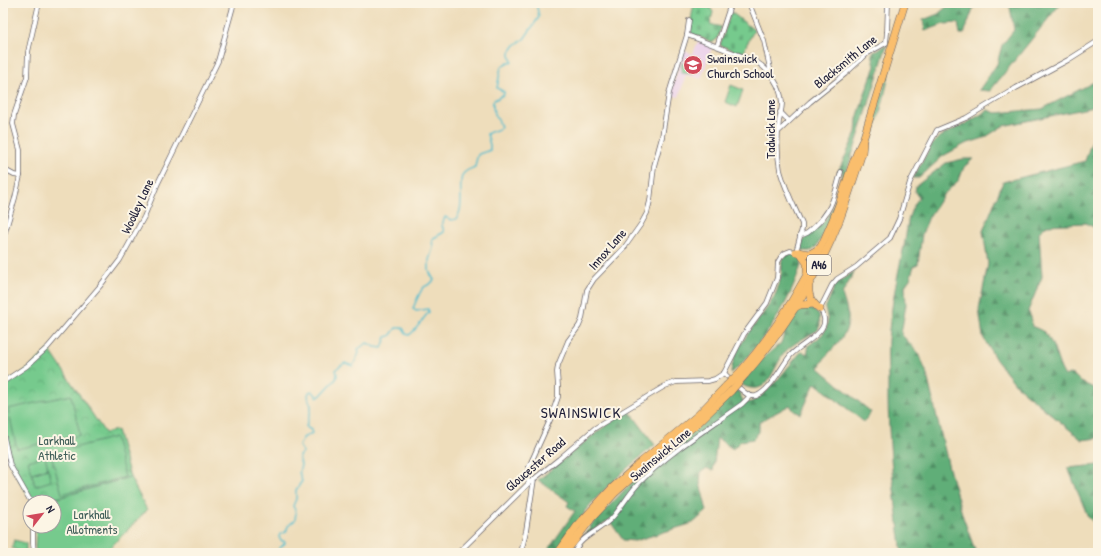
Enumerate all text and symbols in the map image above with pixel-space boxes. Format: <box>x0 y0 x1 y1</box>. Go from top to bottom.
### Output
street label: Blacksmith Lane <box>810 30 880 92</box>
place label: Swainswick Church School <box>707 49 774 82</box>
school or university icon: Swainswick Church School <box>682 54 704 76</box>
street label: Tadwick Lane <box>761 99 779 159</box>
street label: Woolley Lane <box>116 176 158 236</box>
street label: Innox Lane <box>584 224 630 274</box>
road number: A46 <box>807 255 831 275</box>
district label: SWAINSWICK <box>541 402 621 423</box>
street label: Swainswick Lane <box>626 423 694 485</box>
park label: Larkhall Athletic <box>38 431 76 464</box>
street label: Gloucester Road <box>501 433 569 495</box>
north arrow <box>22 494 62 534</box>
text: N <box>43 503 58 515</box>
park label: Larkhall Allotments <box>66 505 118 538</box>

